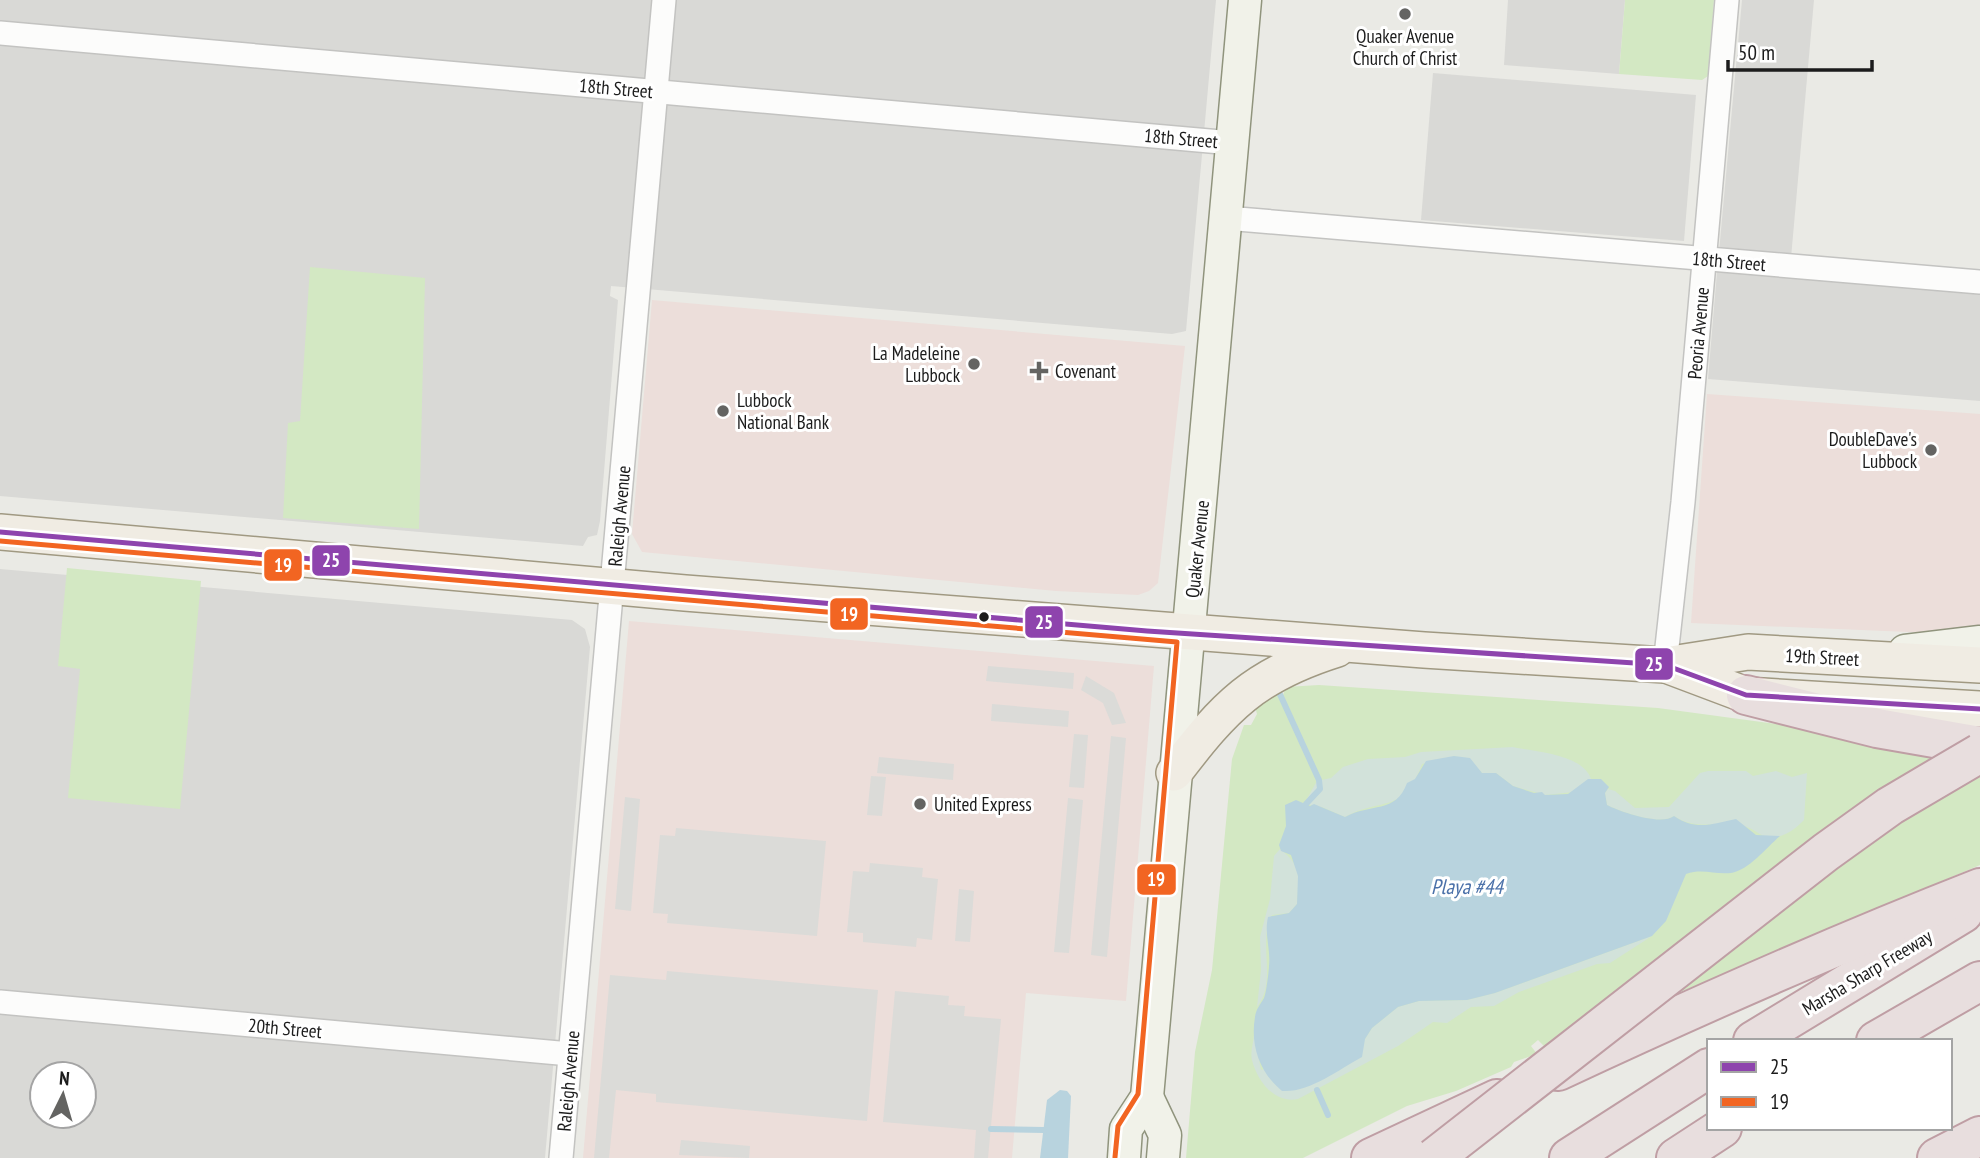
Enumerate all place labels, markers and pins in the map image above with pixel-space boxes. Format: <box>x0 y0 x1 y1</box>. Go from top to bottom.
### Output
marker: Quaker Avenue Church of Christ <box>1397 6 1413 22</box>
place label: Quaker Avenue Church of Christ <box>1353 24 1458 70</box>
place label: La Madeleine Lubbock <box>872 341 961 387</box>
marker: La Madeleine Lubbock <box>966 356 982 372</box>
place label: Covenant <box>1055 359 1117 383</box>
marker: Covenant <box>1029 361 1049 381</box>
place label: Lubbock National Bank <box>737 388 830 434</box>
marker: Lubbock National Bank <box>715 403 731 419</box>
place label: DoubleDave's Lubbock <box>1829 427 1918 473</box>
marker: DoubleDave's Lubbock <box>1923 442 1939 458</box>
unlabelled marker <box>977 610 991 624</box>
place label: United Express <box>934 792 1032 816</box>
marker: United Express <box>912 796 928 812</box>

